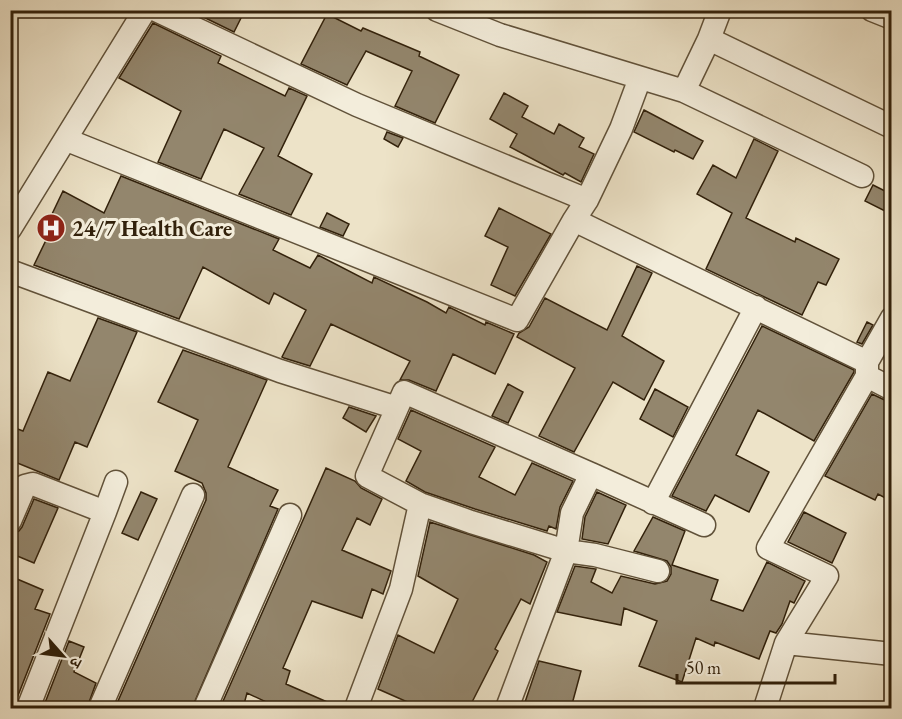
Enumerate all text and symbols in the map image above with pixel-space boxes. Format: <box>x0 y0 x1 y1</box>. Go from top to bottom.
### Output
hospital icon: 24/7 Health Care <box>35 212 67 244</box>
place label: 24/7 Health Care <box>72 214 232 243</box>
north arrow <box>33 626 93 686</box>
scale bar <box>677 647 834 685</box>
text: उ <box>64 653 87 673</box>
text: 50 m <box>686 656 721 679</box>

